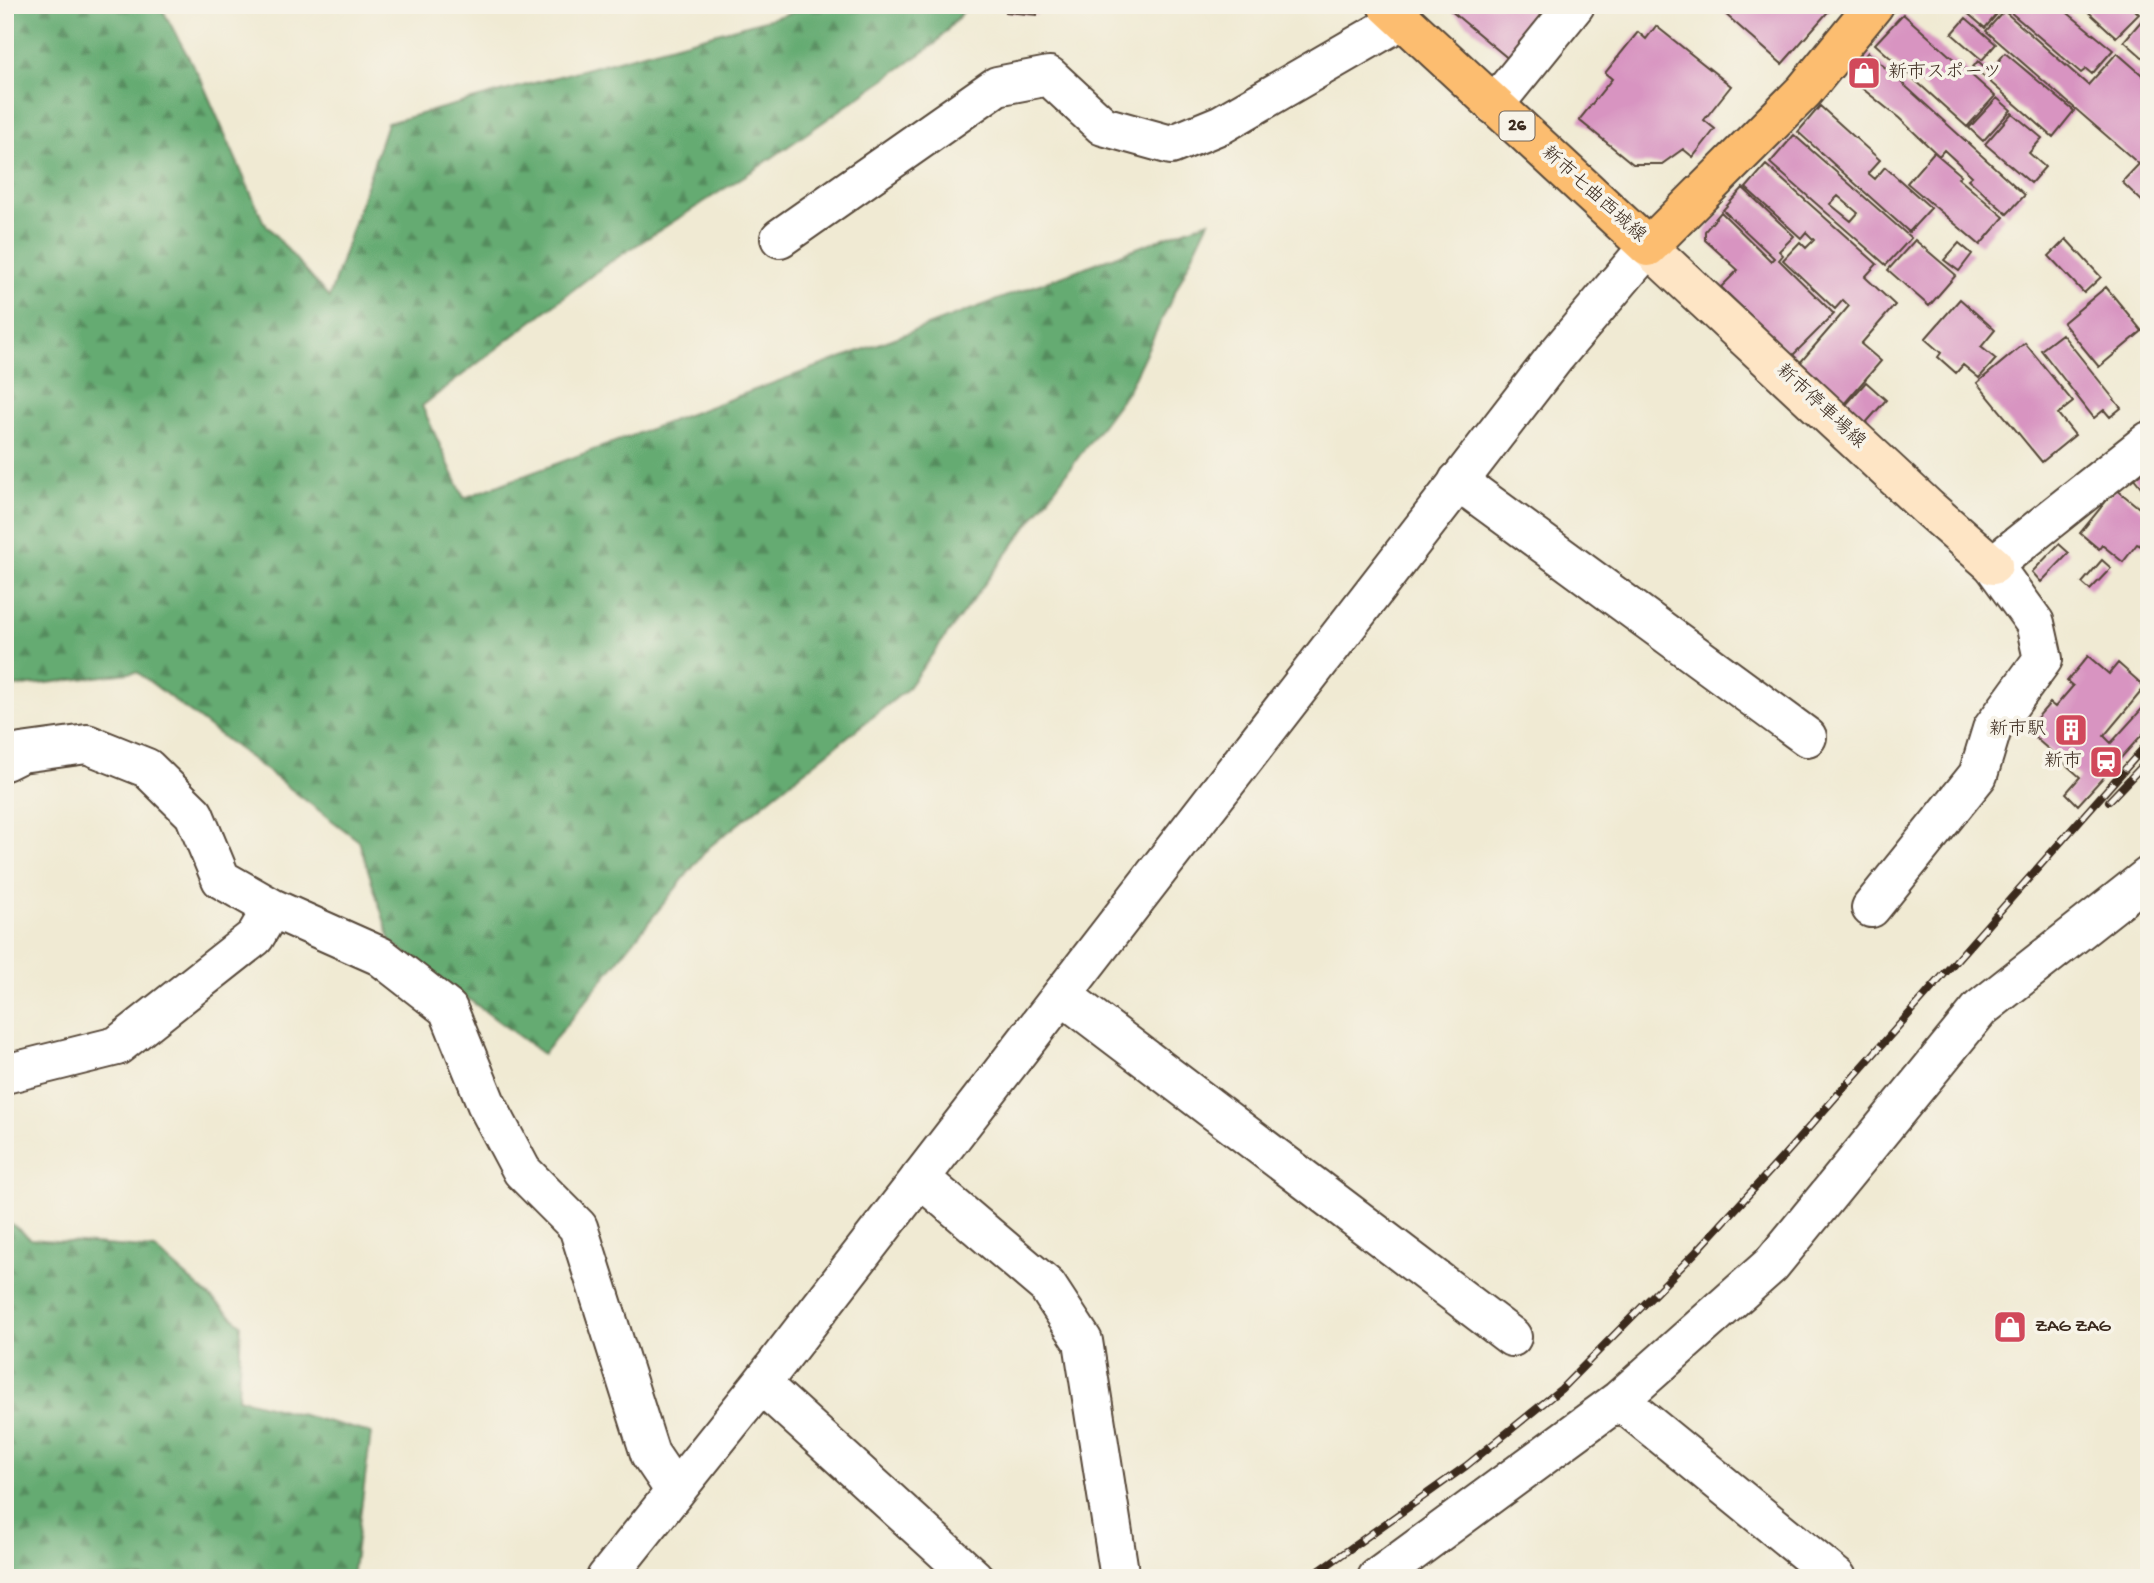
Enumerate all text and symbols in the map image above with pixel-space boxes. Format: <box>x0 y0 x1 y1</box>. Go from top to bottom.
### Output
shop icon: 新市スポーツ <box>1845 54 1883 92</box>
place label: 新市スポーツ <box>1888 61 2002 85</box>
road number: 26 <box>1500 112 1534 140</box>
street label: 新市七曲西城線 <box>1536 141 1651 248</box>
street label: 新市停車場線 <box>1770 359 1870 454</box>
building icon: 新市駅 <box>2052 711 2090 749</box>
place label: 新市駅 <box>1989 718 2046 742</box>
station icon: 新市 <box>2087 743 2125 781</box>
place label: 新市 <box>2044 750 2082 774</box>
shop icon: ZAG ZAG <box>1991 1308 2029 1346</box>
place label: ZAG ZAG <box>2035 1316 2111 1339</box>

